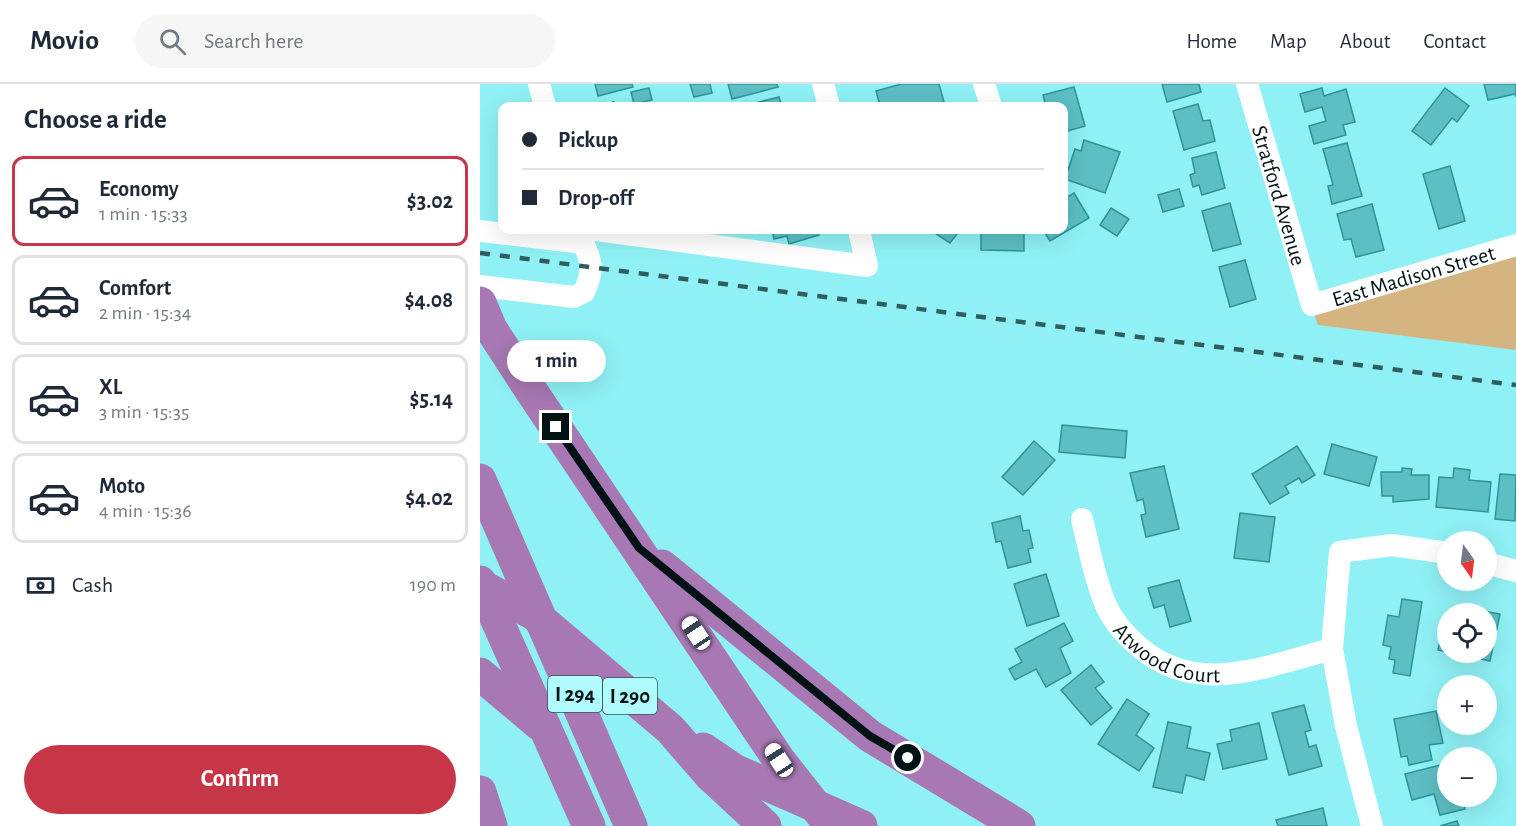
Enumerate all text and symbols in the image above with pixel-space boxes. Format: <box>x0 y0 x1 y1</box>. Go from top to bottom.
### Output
search box <box>135 14 555 68</box>
icon: search <box>156 25 189 58</box>
text: Movio <box>30 27 99 55</box>
text: Search here <box>204 30 303 52</box>
text: Home <box>1186 31 1237 52</box>
text: Map <box>1270 31 1307 52</box>
text: About <box>1340 31 1390 52</box>
text: Contact <box>1423 31 1486 52</box>
text: Choose a ride <box>24 106 167 133</box>
street label: Stratford Avenue <box>1248 123 1310 268</box>
text: Pickup <box>558 129 618 151</box>
icon: car <box>27 174 81 228</box>
text: Economy <box>99 178 179 200</box>
text: Drop-off <box>558 187 634 209</box>
text: $3.02 <box>407 190 453 212</box>
text: 1 min · 15:33 <box>99 204 188 224</box>
street label: East Madison Street <box>1330 242 1498 311</box>
icon: car <box>27 273 81 327</box>
text: Comfort <box>99 277 171 299</box>
text: $4.08 <box>405 289 453 311</box>
text: 2 min · 15:34 <box>99 303 191 323</box>
callout: 1 min <box>506 340 605 382</box>
text: 1 min <box>535 351 578 371</box>
icon: car <box>27 372 81 426</box>
text: XL <box>99 376 122 398</box>
text: $5.14 <box>410 388 453 410</box>
text: 3 min · 15:35 <box>99 402 189 422</box>
route end <box>542 413 569 440</box>
icon: car <box>27 471 81 525</box>
text: Moto <box>99 475 145 497</box>
text: $4.02 <box>405 487 453 509</box>
text: 4 min · 15:36 <box>99 501 192 521</box>
north arrow <box>1437 531 1497 591</box>
map controls <box>1437 531 1497 807</box>
icon: cash <box>24 569 57 602</box>
text: Cash <box>72 574 113 596</box>
text: 190 m <box>410 575 456 595</box>
button: locate <box>1437 603 1497 663</box>
car <box>678 613 714 653</box>
street label: Atwood Court <box>1109 619 1220 686</box>
button: + <box>1437 675 1497 735</box>
road number: I 294 <box>548 676 602 712</box>
road number: I 290 <box>603 678 657 714</box>
car <box>762 740 796 780</box>
route start <box>894 744 921 771</box>
button: Confirm <box>24 745 456 814</box>
button: − <box>1437 747 1497 807</box>

